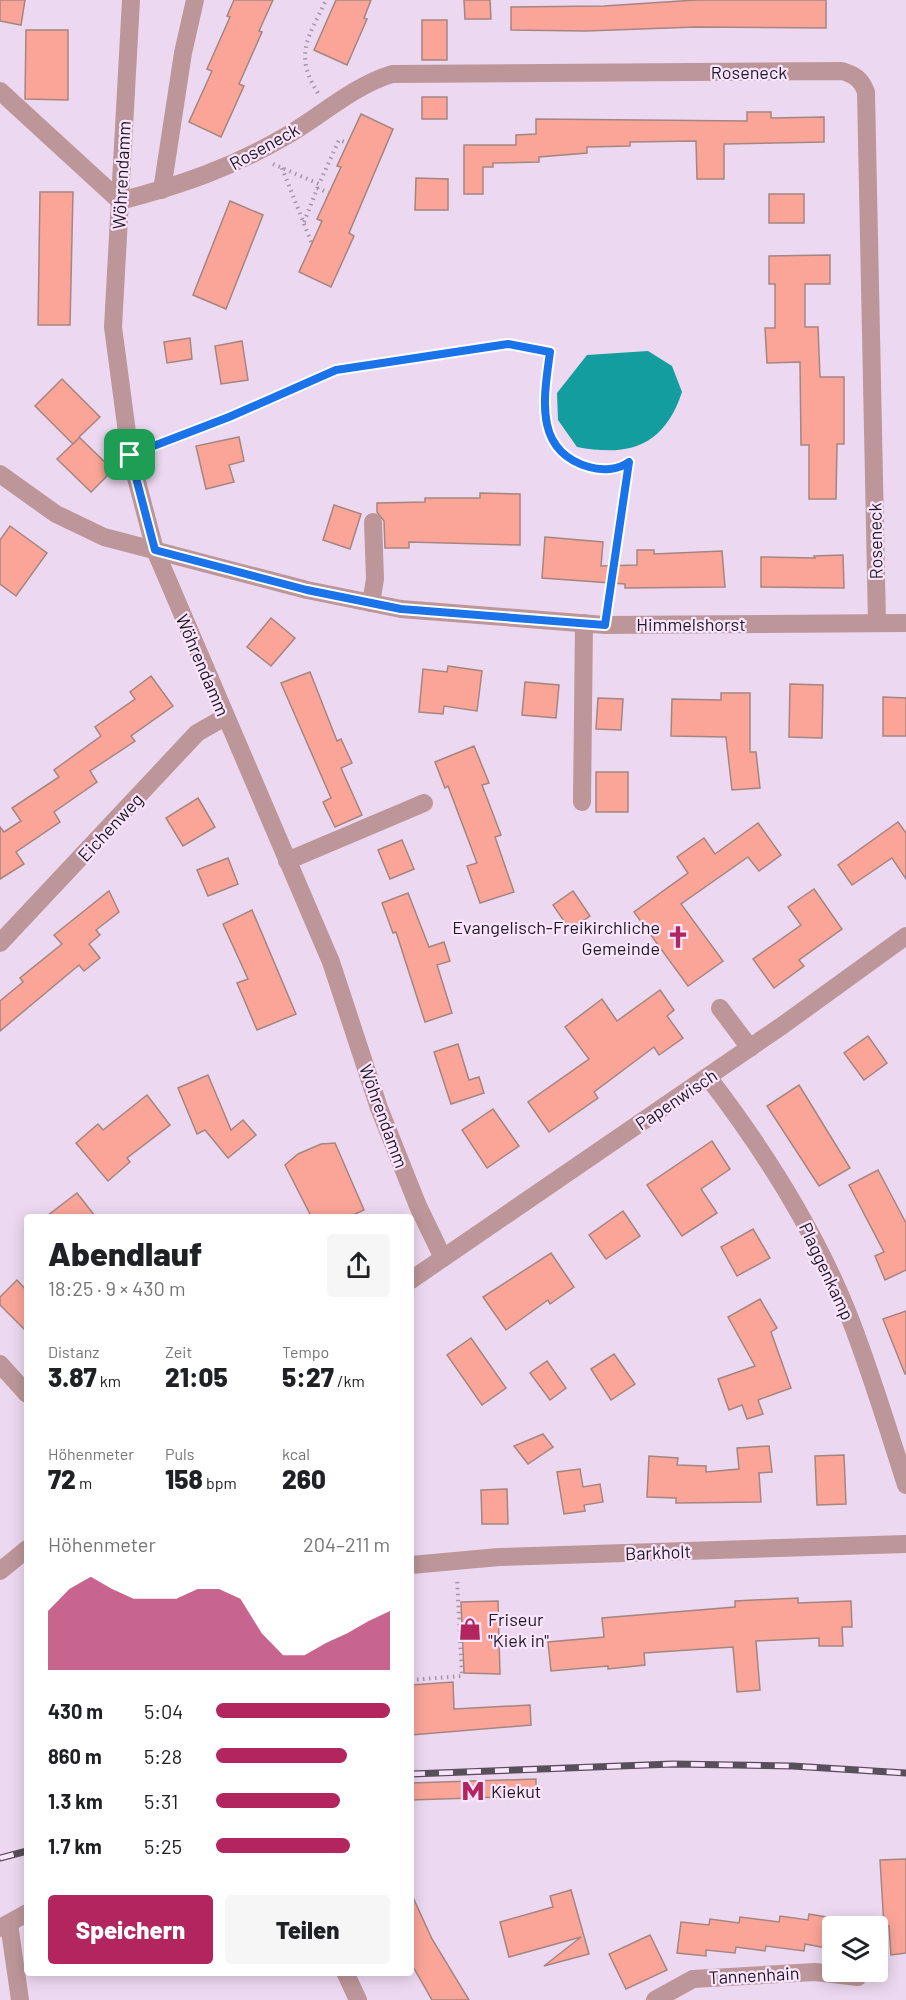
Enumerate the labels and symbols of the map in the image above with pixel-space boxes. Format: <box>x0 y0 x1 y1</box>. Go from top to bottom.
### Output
street label: Roseneck <box>711 61 787 83</box>
street label: Roseneck <box>225 118 303 174</box>
street label: Wöhrendamm <box>107 120 135 230</box>
pin <box>104 429 155 480</box>
street label: Roseneck <box>863 503 887 579</box>
street label: Wöhrendamm <box>172 611 234 719</box>
street label: Himmelshorst <box>636 613 746 635</box>
street label: Eichenweg <box>73 788 147 866</box>
place label: Evangelisch-Freikirchliche Gemeinde <box>452 916 660 959</box>
church icon: Evangelisch-Freikirchliche Gemeinde <box>665 924 691 950</box>
street label: Wöhrendamm <box>355 1061 413 1171</box>
street label: Papenwisch <box>631 1064 721 1134</box>
street label: Plaggenkamp <box>795 1219 859 1323</box>
street label: Barkholt <box>625 1540 691 1564</box>
place label: Friseur "Kiek in" <box>488 1608 549 1651</box>
shop icon: Friseur "Kiek in" <box>457 1616 483 1642</box>
metro station icon: Kiekut <box>460 1778 486 1804</box>
place label: Kiekut <box>491 1780 541 1802</box>
street label: Tannenhain <box>708 1962 800 1988</box>

